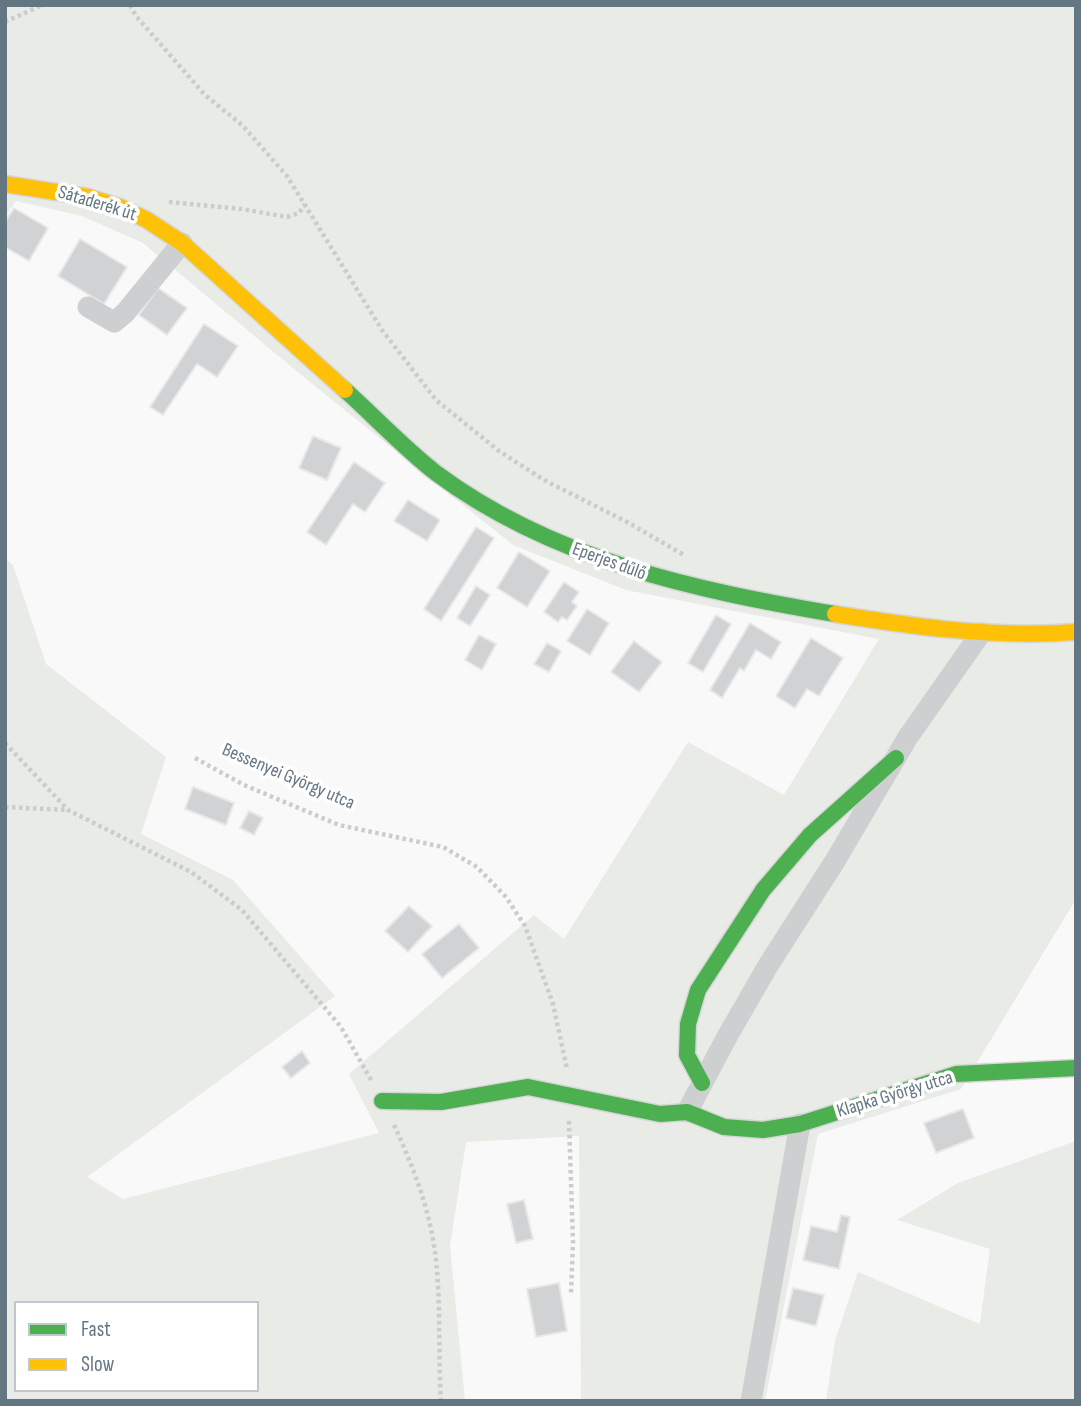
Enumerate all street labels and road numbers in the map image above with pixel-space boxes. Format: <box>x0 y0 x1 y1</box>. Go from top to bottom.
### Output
street label: Sátaderék út <box>55 181 139 227</box>
street label: Eperjes dűlő <box>569 538 649 586</box>
street label: Bessenyei György utca <box>218 739 358 815</box>
street label: Klapka György utca <box>834 1067 956 1123</box>

